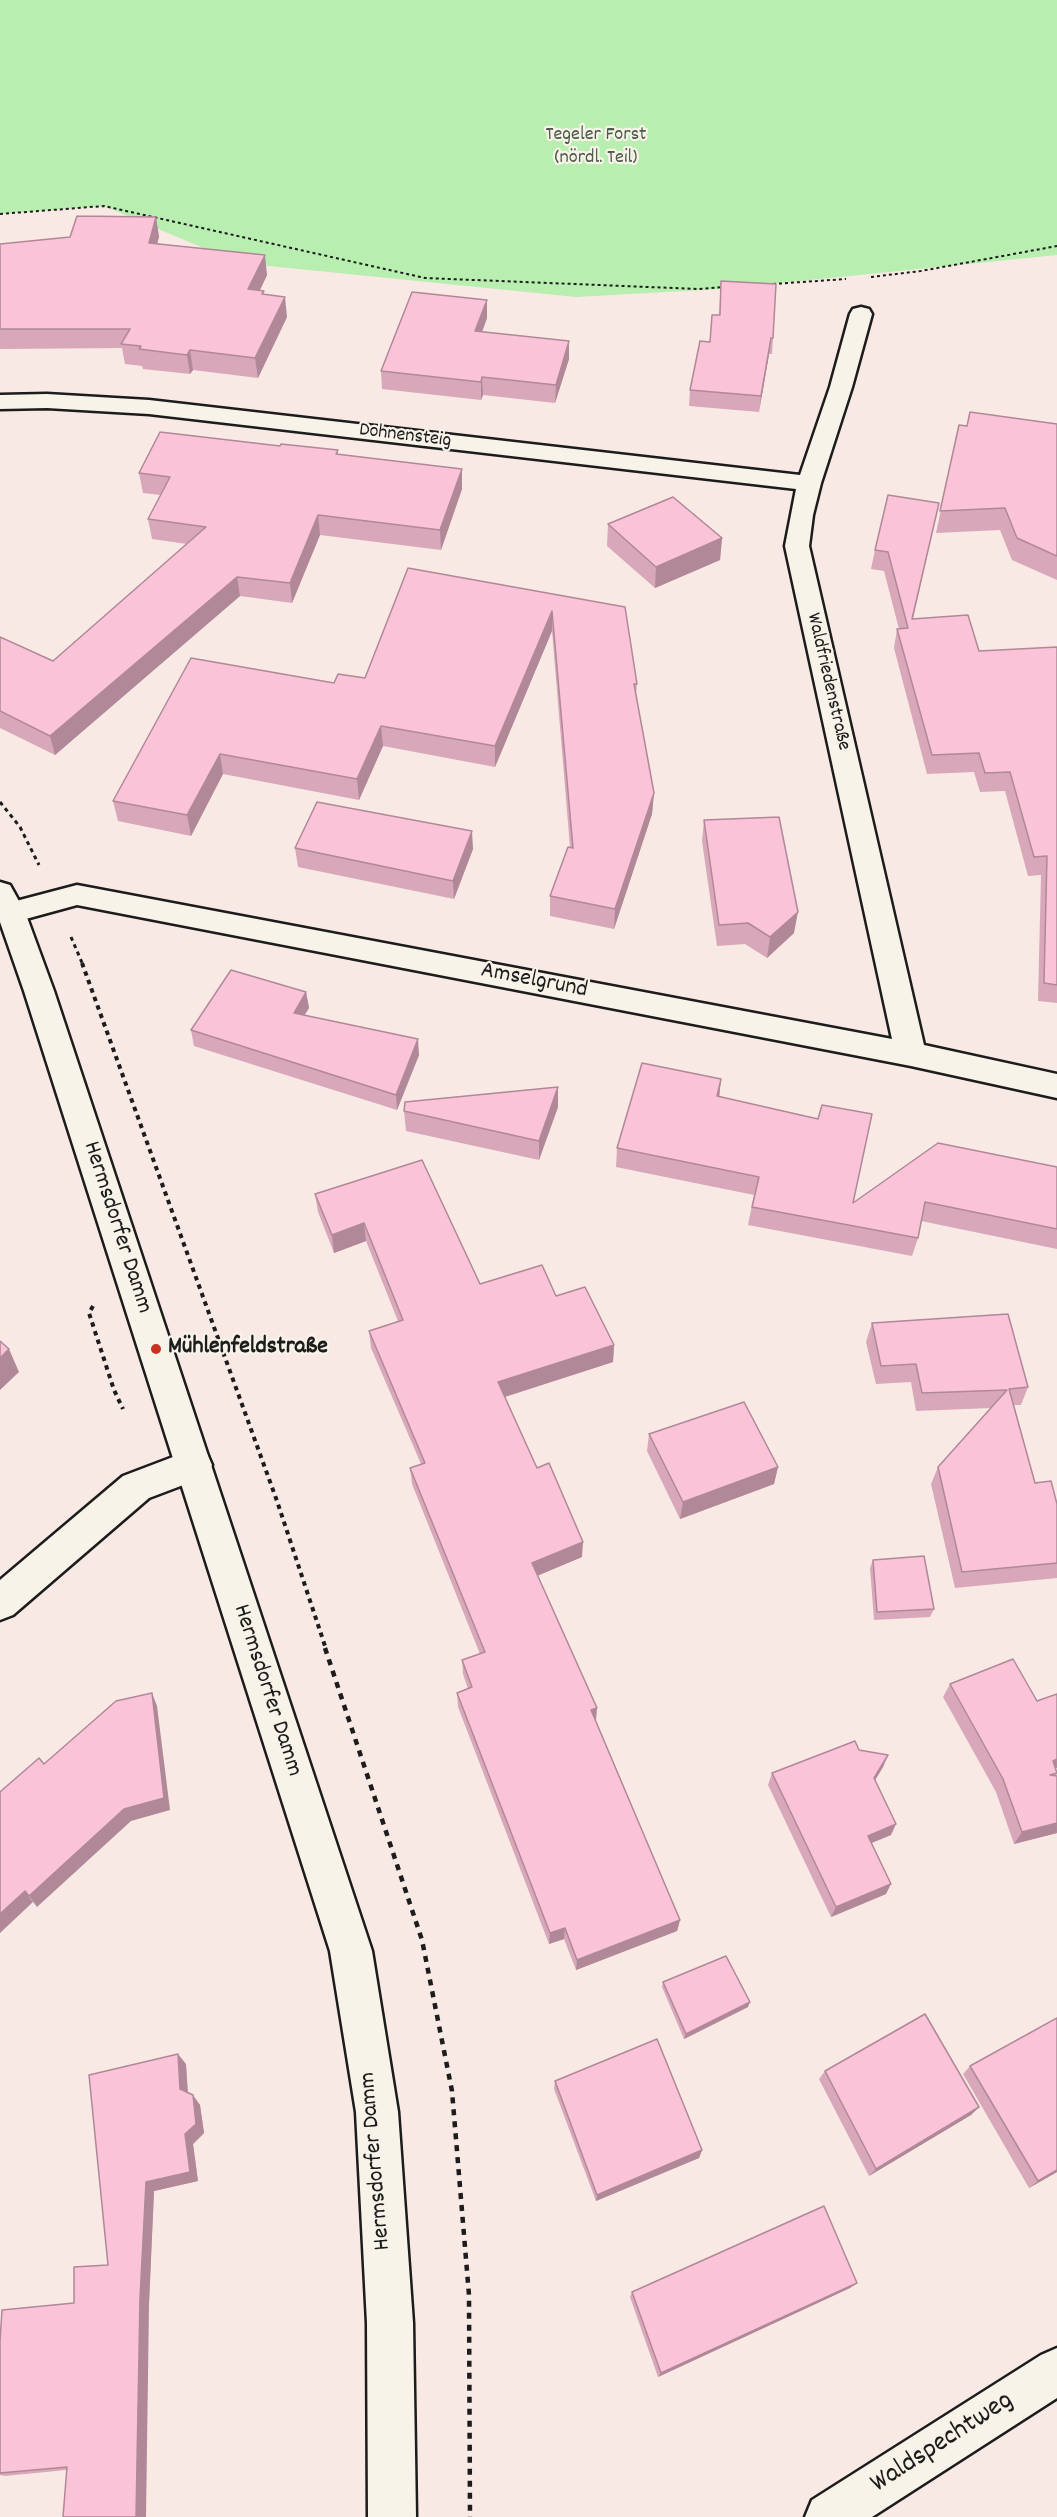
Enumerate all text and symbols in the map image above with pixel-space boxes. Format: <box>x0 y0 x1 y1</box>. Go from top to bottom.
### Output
park label: Tegeler Forst (nördl. Teil) <box>546 124 646 171</box>
street label: Dohnensteig <box>358 419 452 455</box>
street label: Waldfriedenstraße <box>800 611 854 753</box>
street label: Amselgrund <box>478 958 590 1006</box>
street label: Hermsdorfer Damm <box>75 1138 157 1318</box>
place label: Mühlenfeldstraße <box>168 1335 328 1363</box>
marker: Mühlenfeldstraße <box>149 1342 163 1356</box>
street label: Hermsdorfer Damm <box>225 1601 307 1781</box>
street label: Hermsdorfer Damm <box>355 2070 399 2252</box>
street label: Waldspechtweg <box>865 2386 1021 2502</box>

